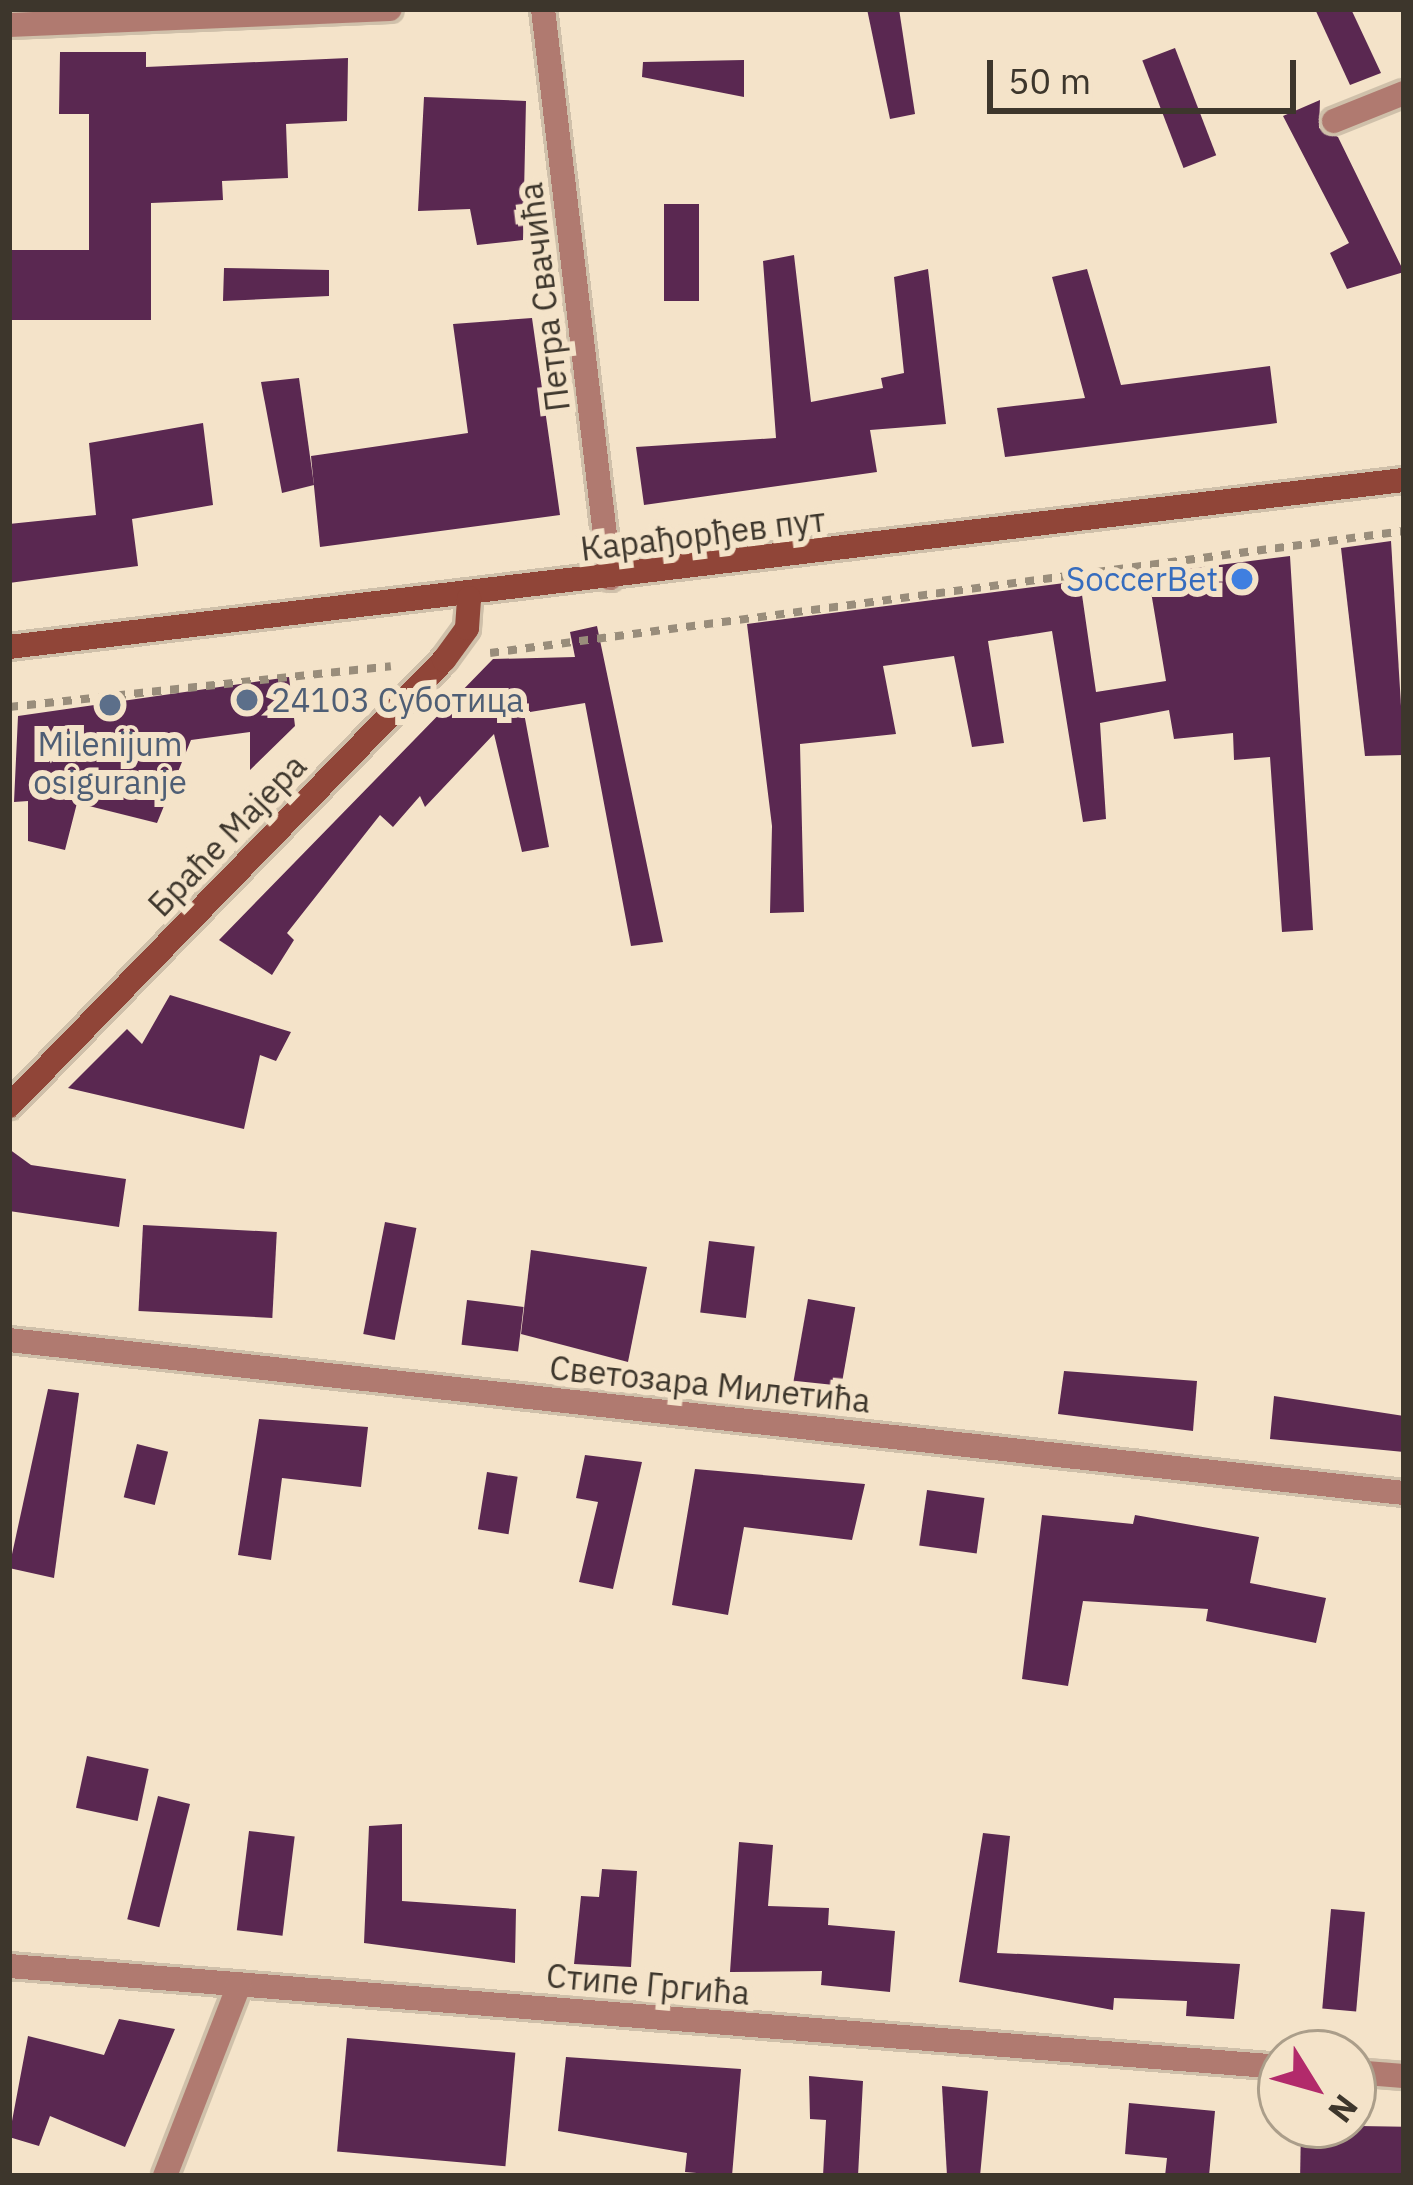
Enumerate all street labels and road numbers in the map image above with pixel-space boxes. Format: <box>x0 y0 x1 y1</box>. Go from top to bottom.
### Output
street label: Петра Свачића <box>510 180 578 414</box>
street label: Карађорђев пут <box>578 499 828 569</box>
street label: Браће Мајера <box>140 746 314 924</box>
street label: Светозара Милетића <box>548 1347 872 1421</box>
street label: Стипе Гргића <box>545 1955 751 2013</box>

